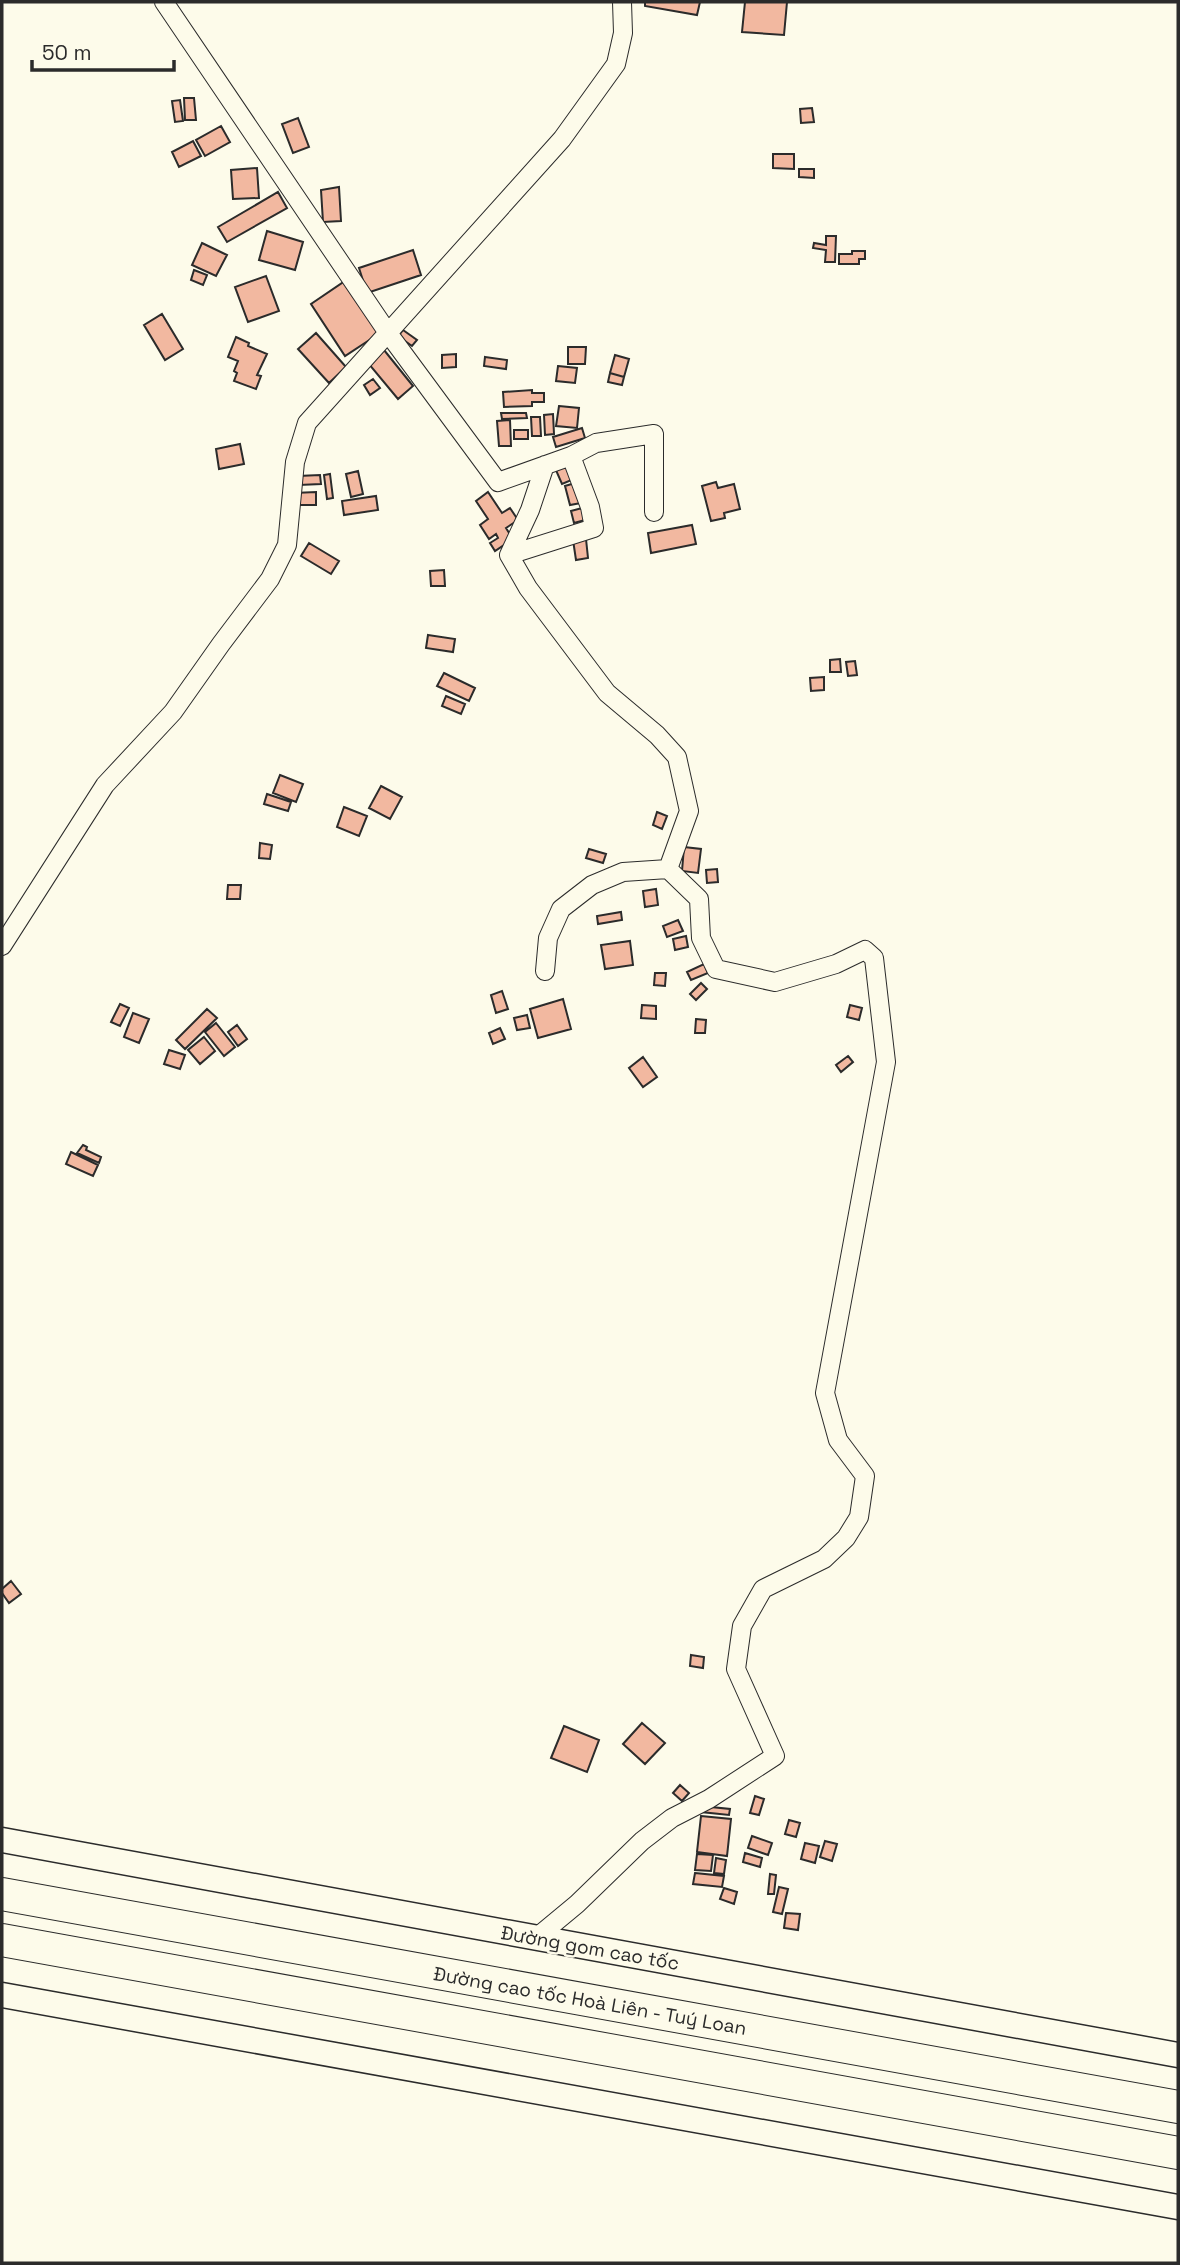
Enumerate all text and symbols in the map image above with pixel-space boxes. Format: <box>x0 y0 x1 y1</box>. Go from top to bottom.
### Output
scale bar <box>32 28 173 72</box>
text: 50 m <box>42 39 92 66</box>
street label: Đường gom cao tốc <box>499 1920 681 1976</box>
street label: Đường cao tốc Hoà Liên - Tuý Loan <box>431 1961 749 2041</box>

